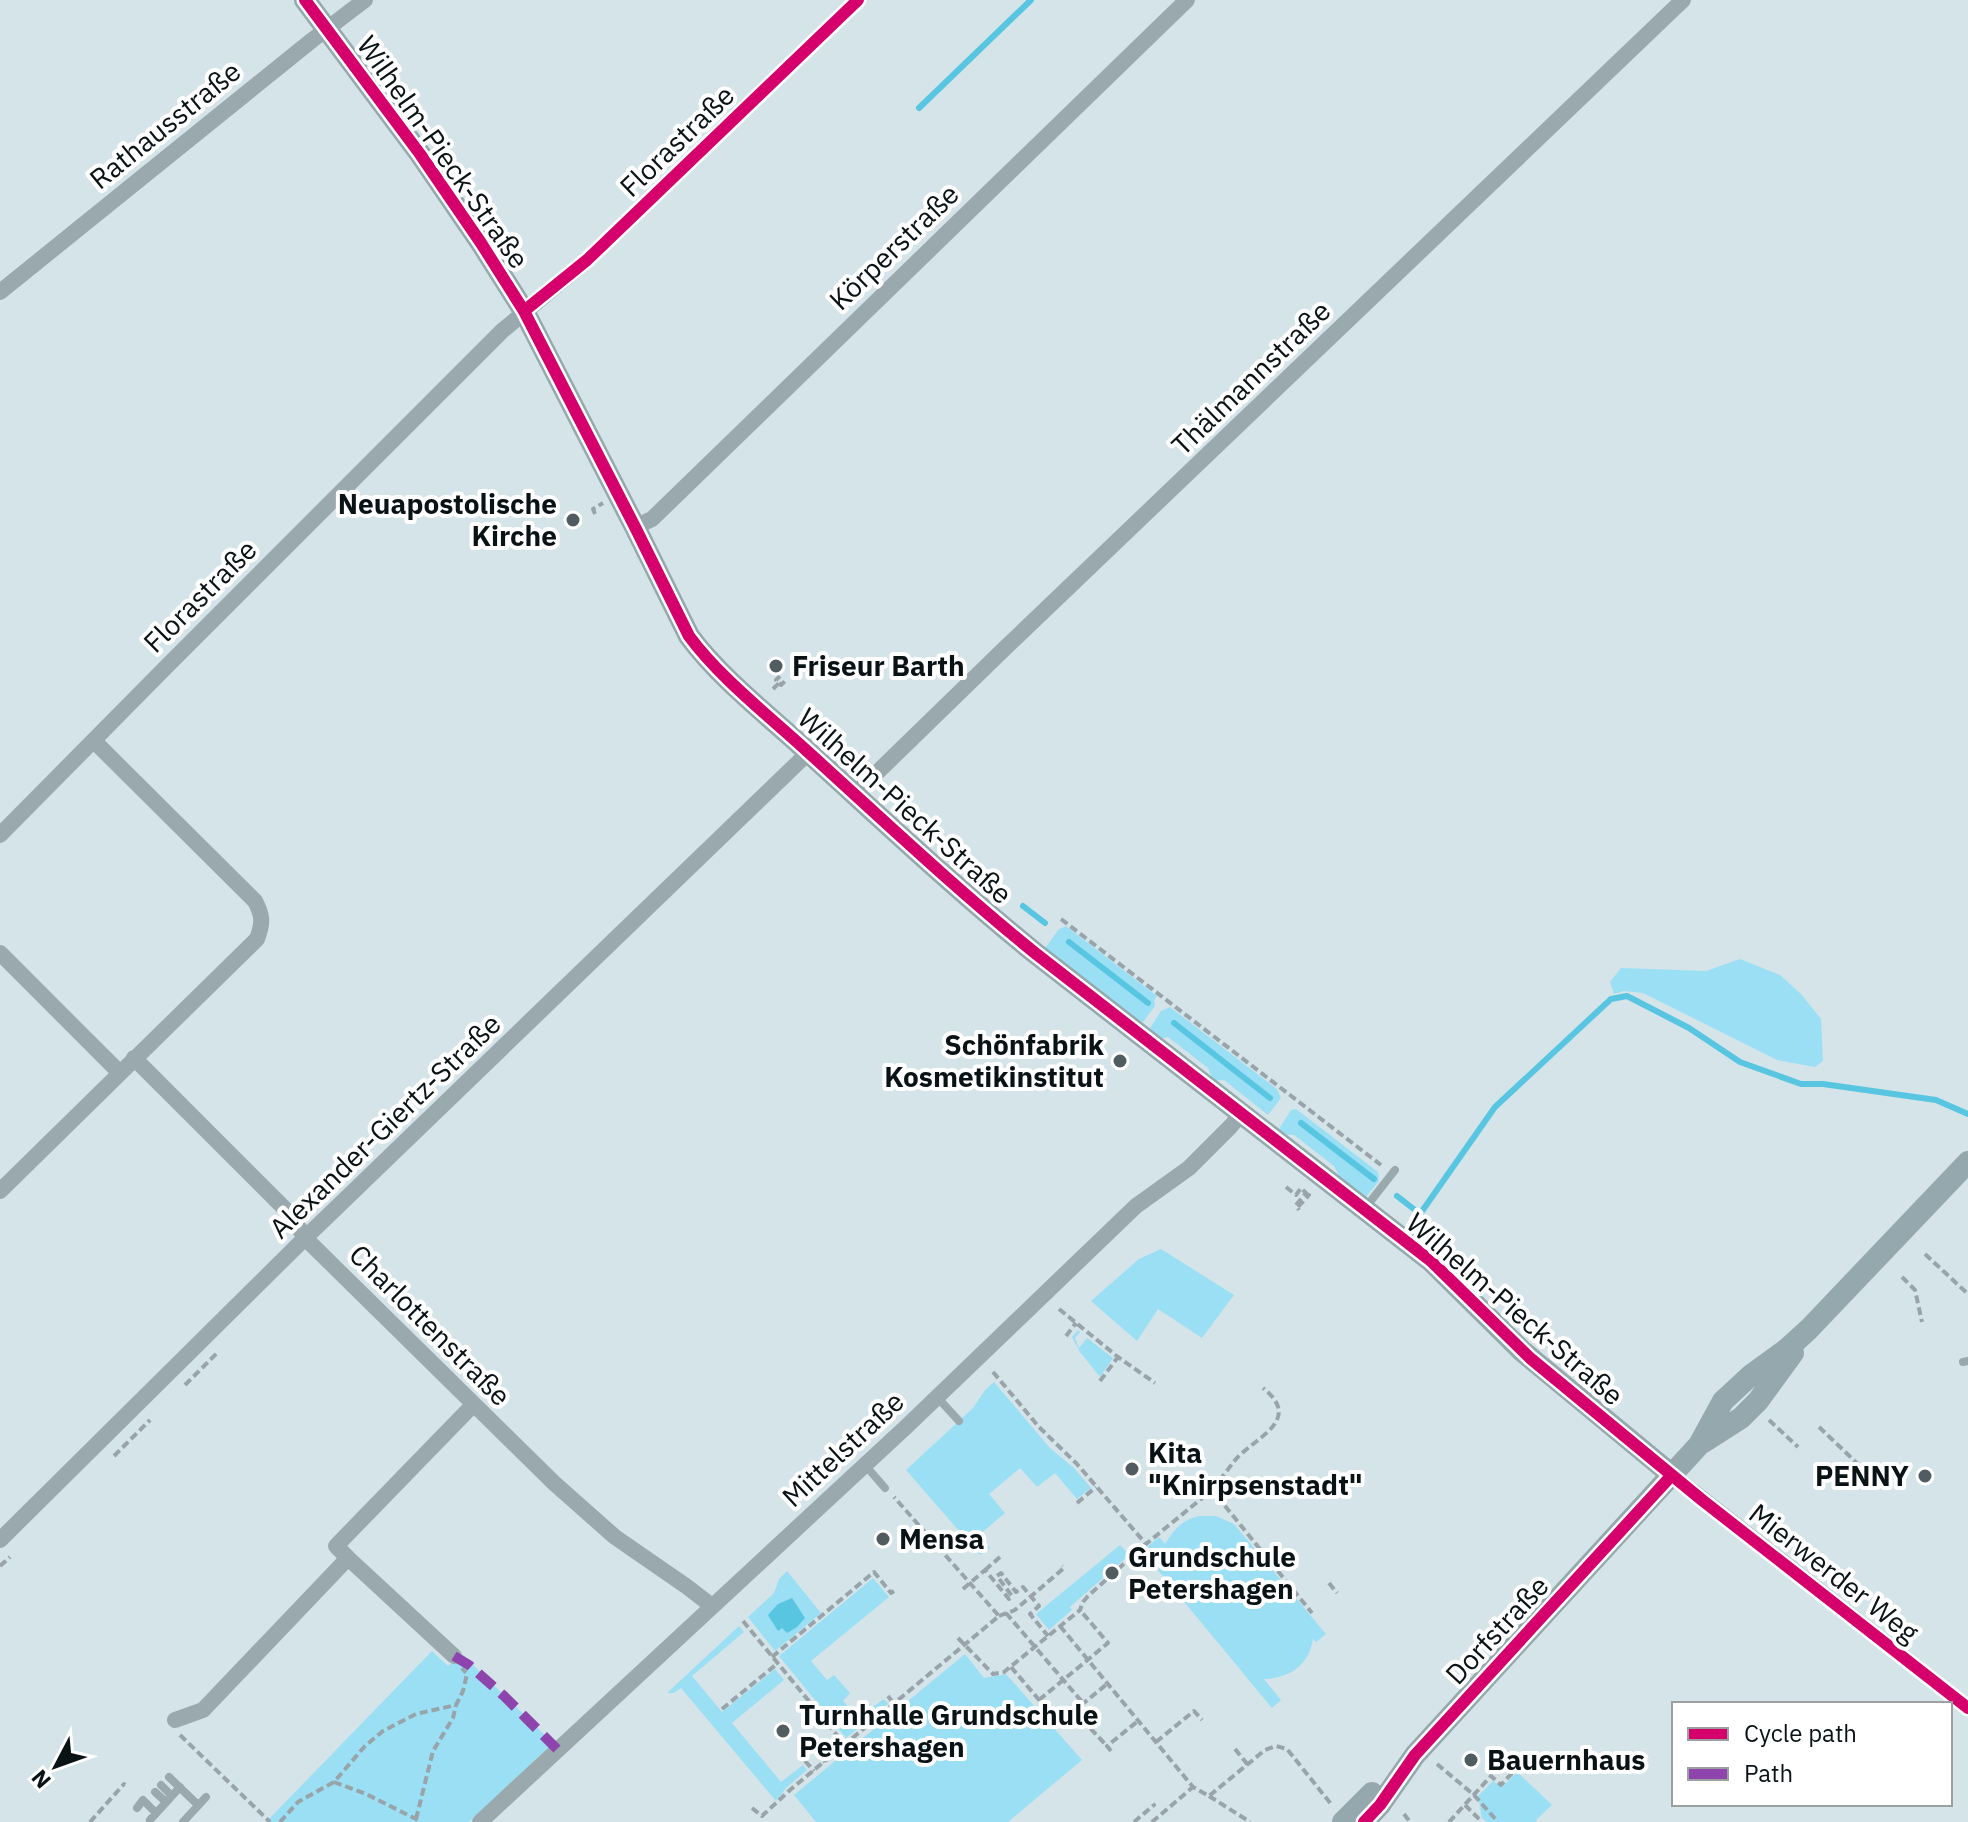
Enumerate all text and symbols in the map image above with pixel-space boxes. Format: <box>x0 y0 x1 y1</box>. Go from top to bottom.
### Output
street label: Wilhelm-Pieck-Straße <box>349 28 538 275</box>
street label: Rathausstraße <box>81 52 248 197</box>
street label: Florastraße <box>611 77 742 205</box>
street label: Körperstraße <box>821 175 966 318</box>
street label: Thälmannstraße <box>1163 292 1338 463</box>
place label: Neuapostolische Kirche <box>338 485 557 554</box>
marker: Neuapostolische Kirche <box>564 511 582 529</box>
street label: Florastraße <box>135 531 264 660</box>
place label: Friseur Barth <box>792 647 965 684</box>
marker: Friseur Barth <box>767 657 785 675</box>
street label: Wilhelm-Pieck-Straße <box>790 700 1020 912</box>
street label: Alexander-Giertz-Straße <box>261 1005 508 1246</box>
place label: Schönfabrik Kosmetikinstitut <box>884 1026 1105 1095</box>
marker: Schönfabrik Kosmetikinstitut <box>1111 1052 1129 1070</box>
street label: Wilhelm-Pieck-Straße <box>1399 1204 1632 1413</box>
street label: Charlottenstraße <box>342 1236 519 1413</box>
street label: Mittelstraße <box>774 1383 911 1515</box>
place label: Kita "Knirpsenstadt" <box>1148 1434 1363 1503</box>
place label: PENNY <box>1815 1457 1909 1494</box>
marker: Kita "Knirpsenstadt" <box>1123 1460 1141 1478</box>
marker: PENNY <box>1916 1467 1934 1485</box>
street label: Mierwerder Weg <box>1742 1495 1927 1651</box>
place label: Mensa <box>899 1520 984 1557</box>
marker: Mensa <box>874 1530 892 1548</box>
place label: Grundschule Petershagen <box>1128 1538 1296 1607</box>
marker: Grundschule Petershagen <box>1103 1564 1121 1582</box>
street label: Dorfstraße <box>1437 1567 1556 1692</box>
place label: Turnhalle Grundschule Petershagen <box>799 1696 1099 1765</box>
legend <box>1672 1702 1952 1806</box>
text: Cycle path <box>1744 1717 1857 1749</box>
marker: Turnhalle Grundschule Petershagen <box>774 1722 792 1740</box>
north arrow <box>16 1726 96 1806</box>
place label: Bauernhaus <box>1487 1741 1645 1778</box>
marker: Bauernhaus <box>1462 1751 1480 1769</box>
text: Path <box>1744 1757 1793 1789</box>
text: N <box>24 1764 57 1795</box>

